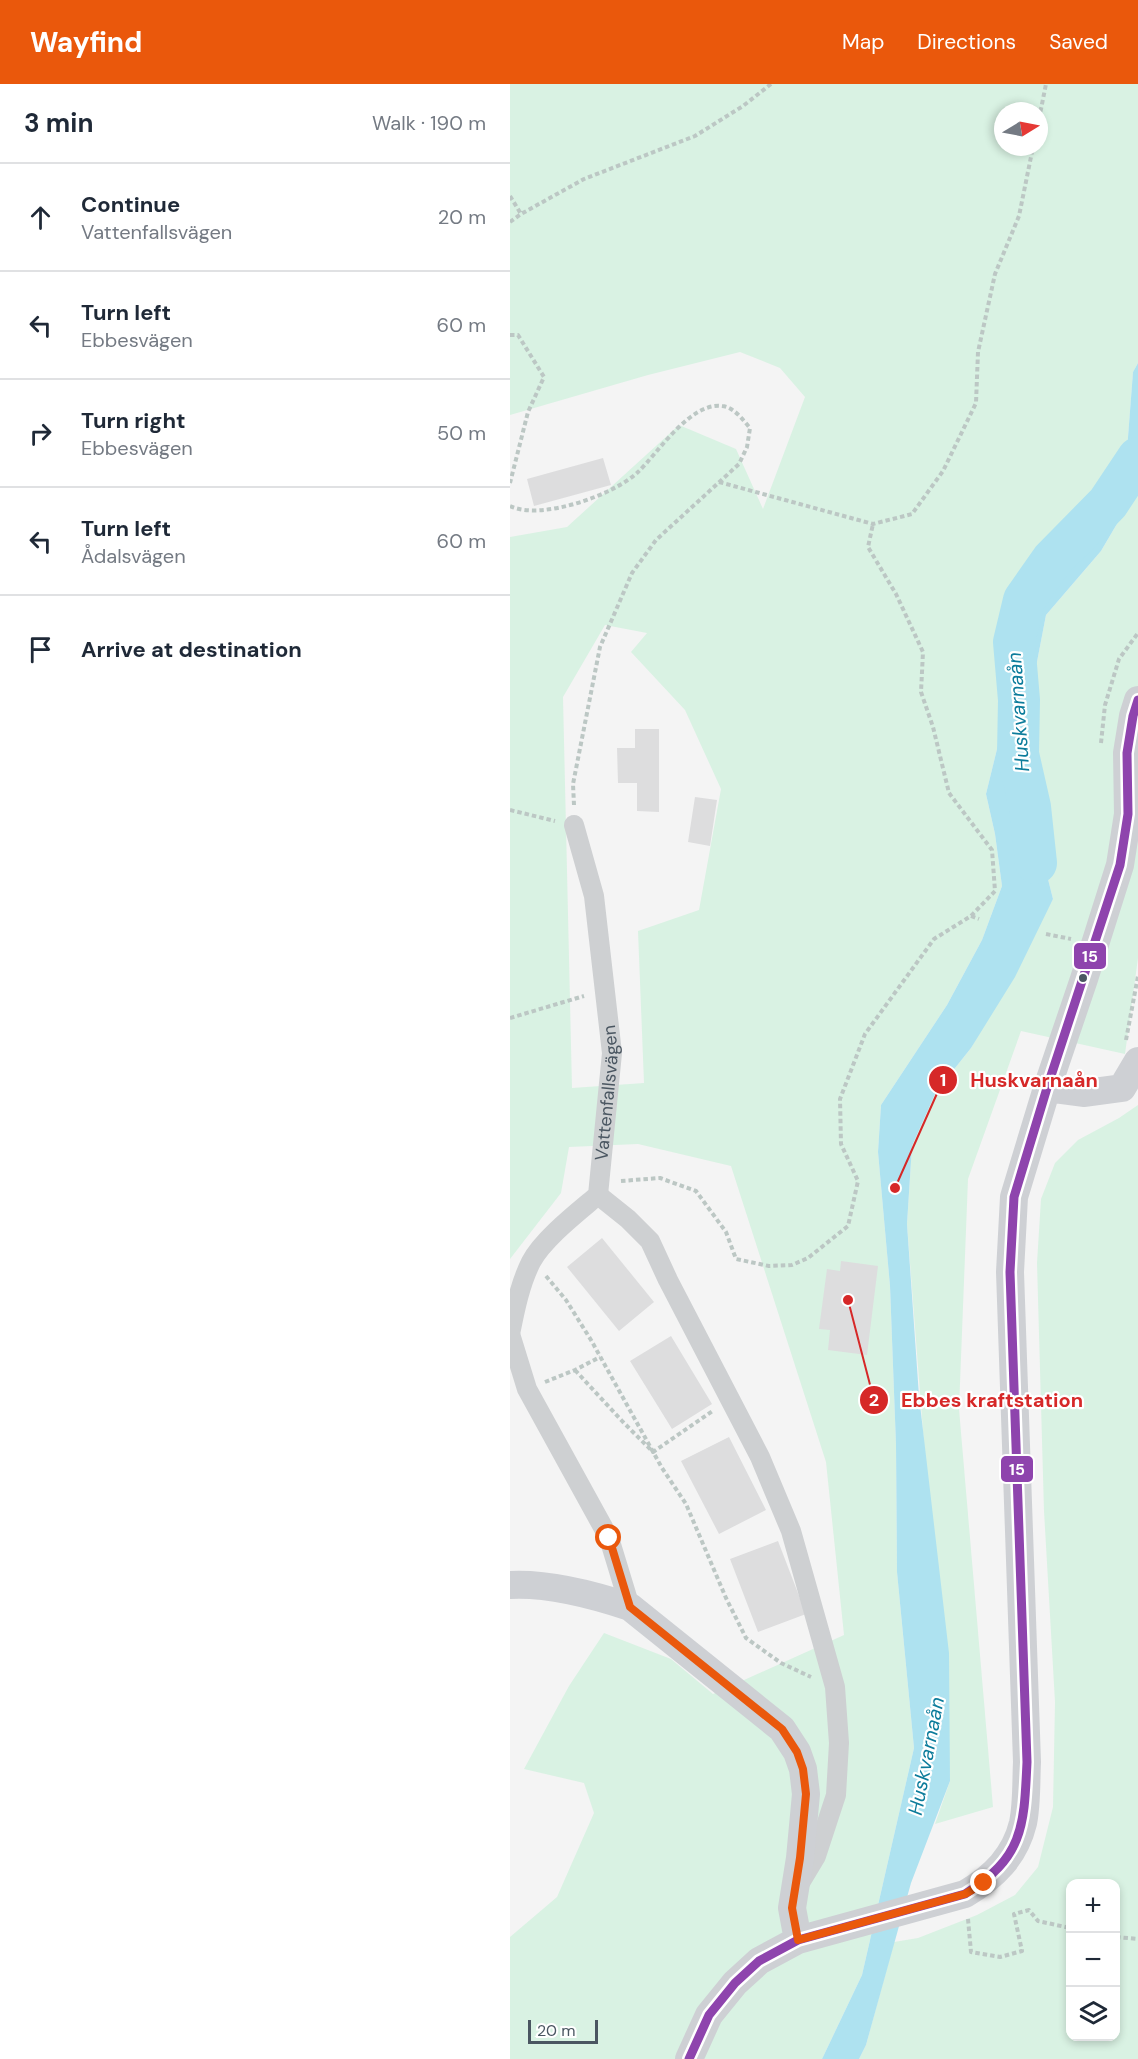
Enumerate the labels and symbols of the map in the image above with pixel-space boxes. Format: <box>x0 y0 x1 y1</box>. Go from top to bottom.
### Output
north arrow <box>994 102 1048 156</box>
water label: Huskvarnaån <box>1001 651 1035 773</box>
line badge: 15 <box>1073 942 1107 970</box>
text: 15 <box>1082 946 1098 967</box>
unlabelled marker <box>1077 972 1089 984</box>
street label: Vattenfallsvägen <box>589 1024 624 1162</box>
callout: Huskvarnaån <box>928 1061 1110 1099</box>
text: Huskvarnaån <box>970 1067 1098 1093</box>
text: 1 <box>940 1068 946 1092</box>
callout: Ebbes kraftstation <box>859 1381 1095 1419</box>
text: Ebbes kraftstation <box>901 1387 1083 1413</box>
text: 2 <box>869 1388 879 1412</box>
line badge: 15 <box>1000 1455 1034 1483</box>
text: 15 <box>1009 1459 1025 1480</box>
route start <box>595 1524 621 1550</box>
water label: Huskvarnaån <box>902 1695 950 1817</box>
route end <box>970 1869 996 1895</box>
scale bar <box>528 2017 598 2044</box>

